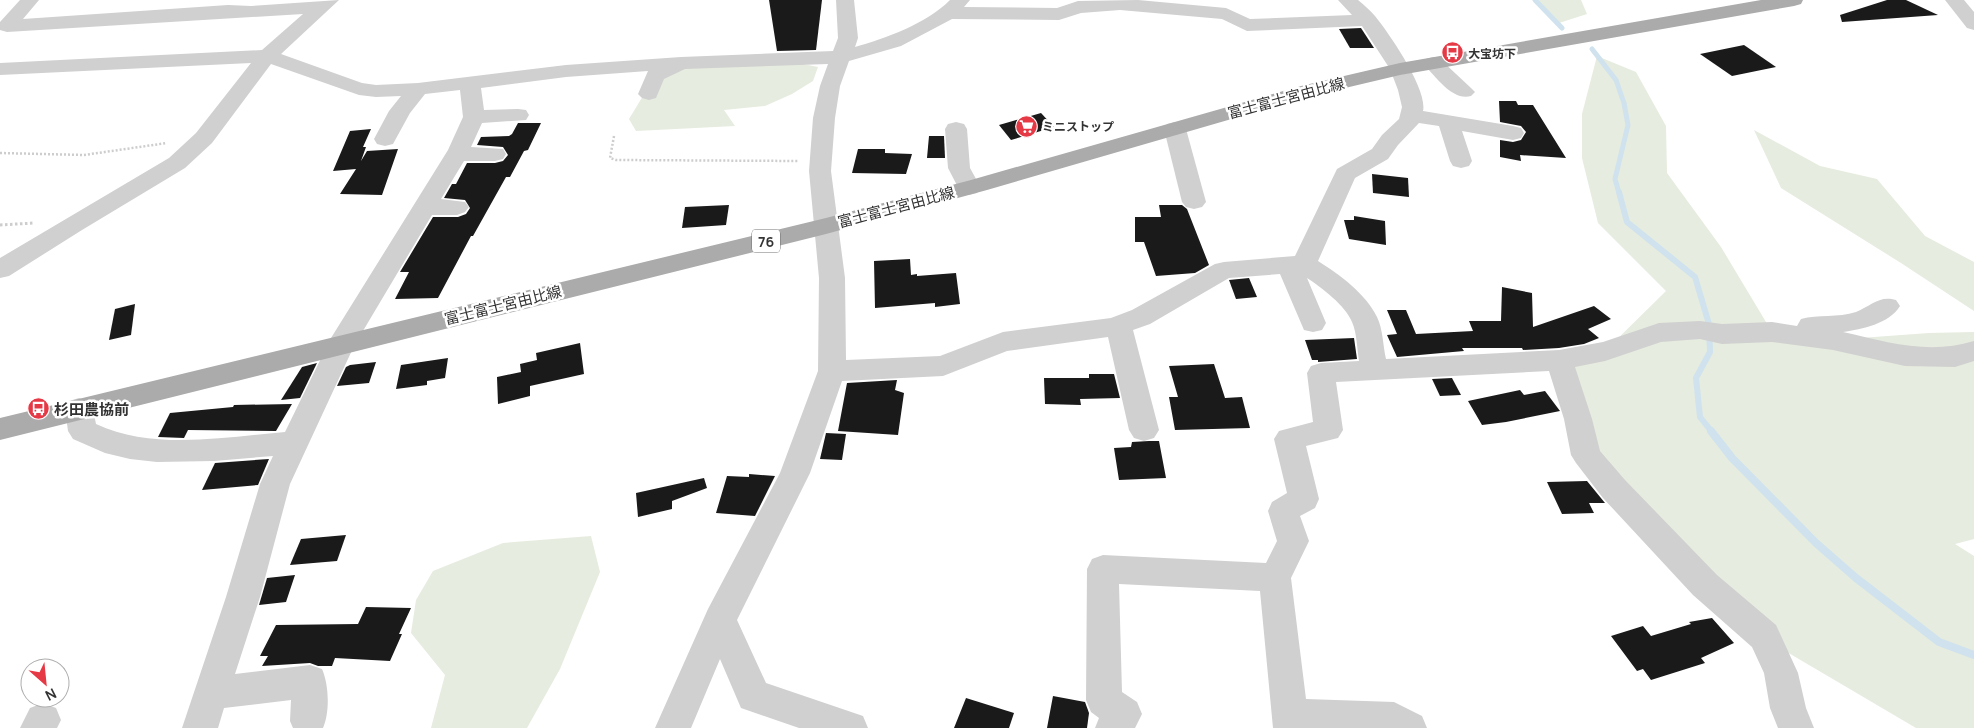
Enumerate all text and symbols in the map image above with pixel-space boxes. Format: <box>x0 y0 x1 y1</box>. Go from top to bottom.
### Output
bus stop icon: 大宝坊下 <box>1440 41 1464 65</box>
place label: 大宝坊下 <box>1468 45 1516 62</box>
street label: 富士富士宮由比線 <box>1225 72 1347 124</box>
supermarket icon: ミニストップ <box>1014 114 1038 138</box>
place label: ミニストップ <box>1042 118 1114 135</box>
street label: 富士富士宮由比線 <box>835 181 957 233</box>
road number: 76 <box>752 230 780 252</box>
street label: 富士富士宮由比線 <box>442 280 564 330</box>
bus stop icon: 杉田農協前 <box>26 397 50 421</box>
place label: 杉田農協前 <box>54 399 129 420</box>
north arrow <box>20 658 70 708</box>
text: N <box>42 684 60 706</box>

